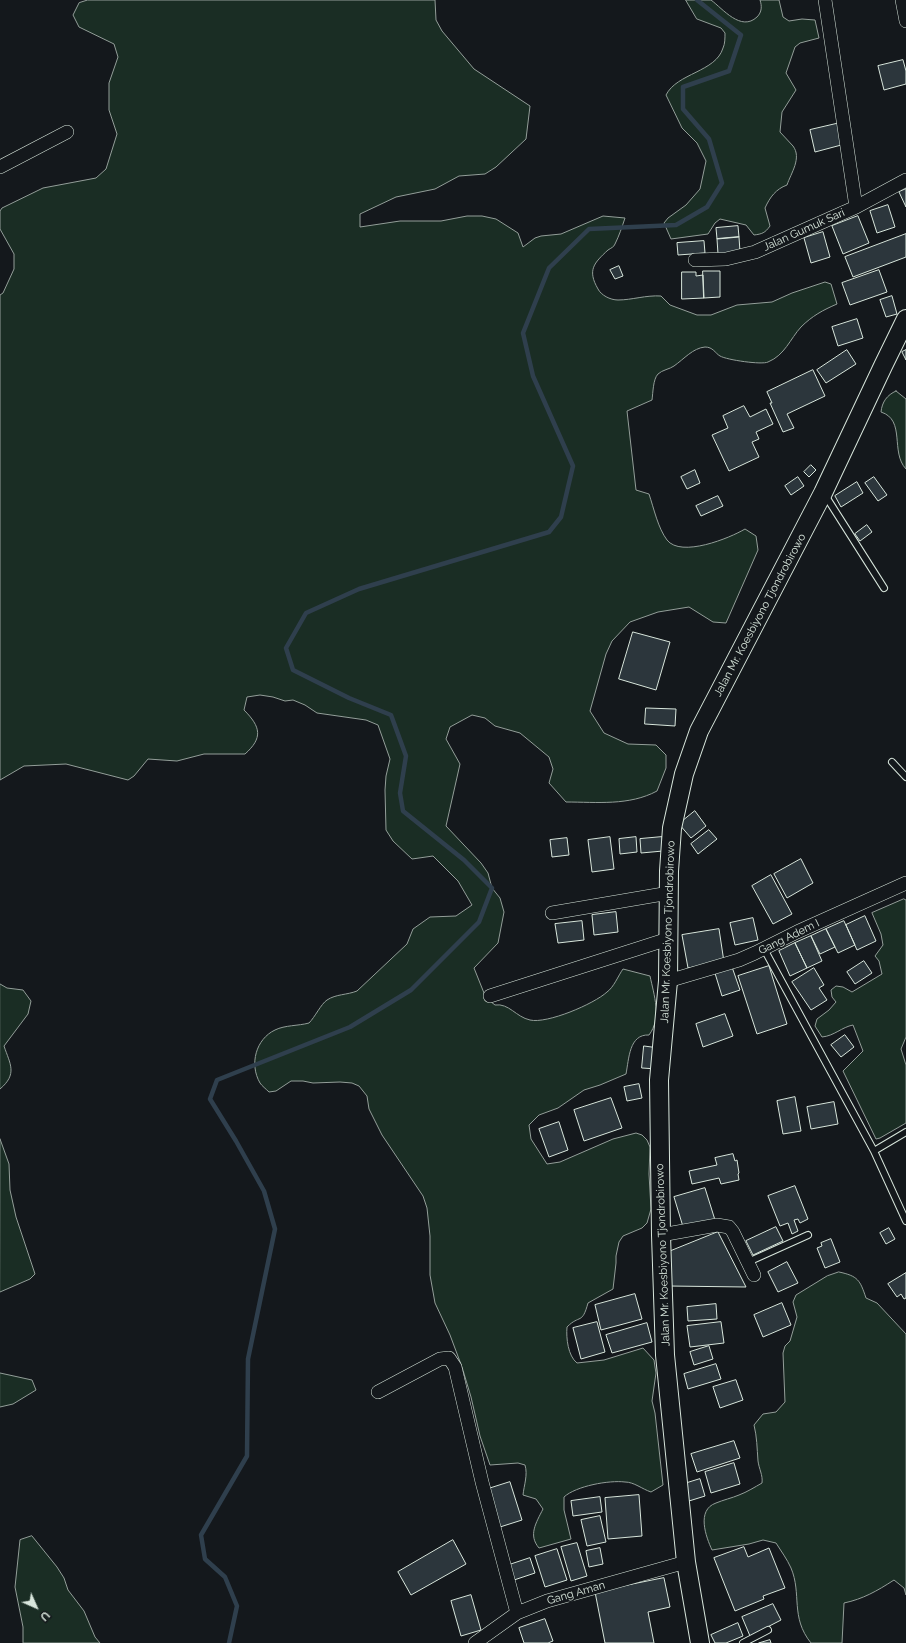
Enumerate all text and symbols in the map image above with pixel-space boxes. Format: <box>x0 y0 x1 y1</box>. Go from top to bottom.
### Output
street label: Jalan Gumuk Sari <box>761 206 847 254</box>
street label: Jalan Mr. Koesbiyono Tjondrobirowo <box>711 531 809 699</box>
street label: Jalan Mr. Koesbiyono Tjondrobirowo <box>658 840 678 1024</box>
street label: Gang Adem I <box>756 917 822 957</box>
street label: Jalan Mr. Koesbiyono Tjondrobirowo <box>653 1163 673 1347</box>
street label: Gang Aman <box>545 1578 607 1608</box>
north arrow <box>16 1587 56 1627</box>
text: U <box>37 1608 52 1623</box>

